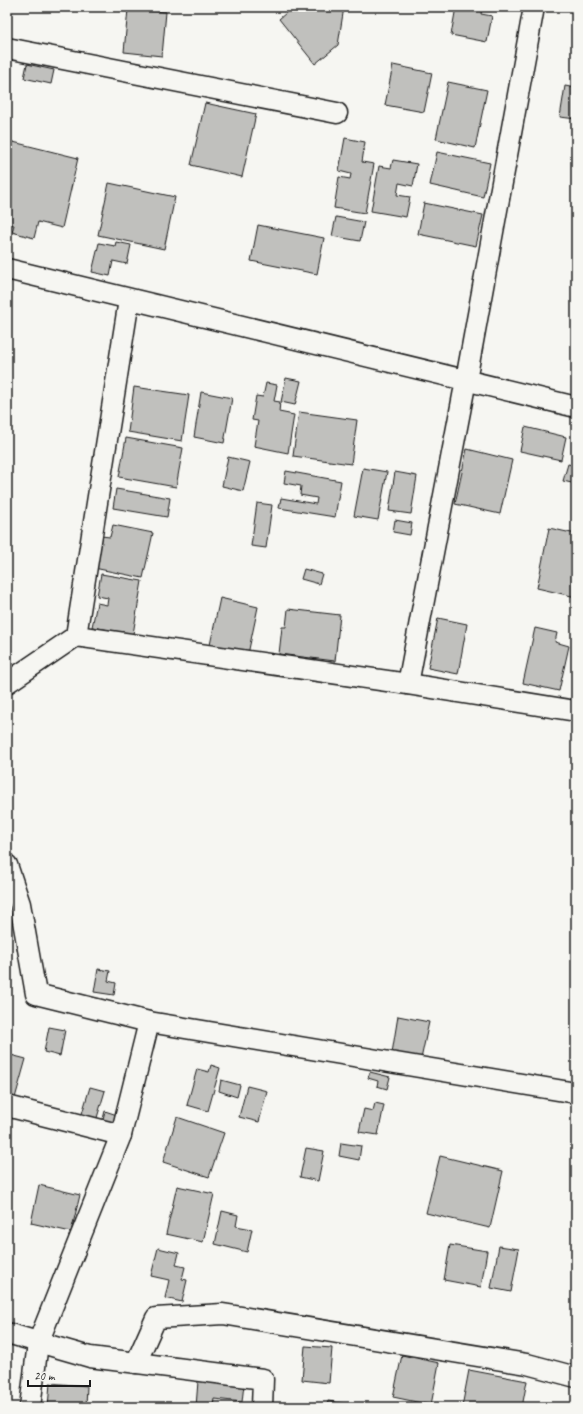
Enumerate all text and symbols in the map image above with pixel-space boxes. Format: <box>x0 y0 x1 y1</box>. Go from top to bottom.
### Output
scale bar <box>28 1362 90 1388</box>
text: 20 m <box>34 1368 56 1384</box>

